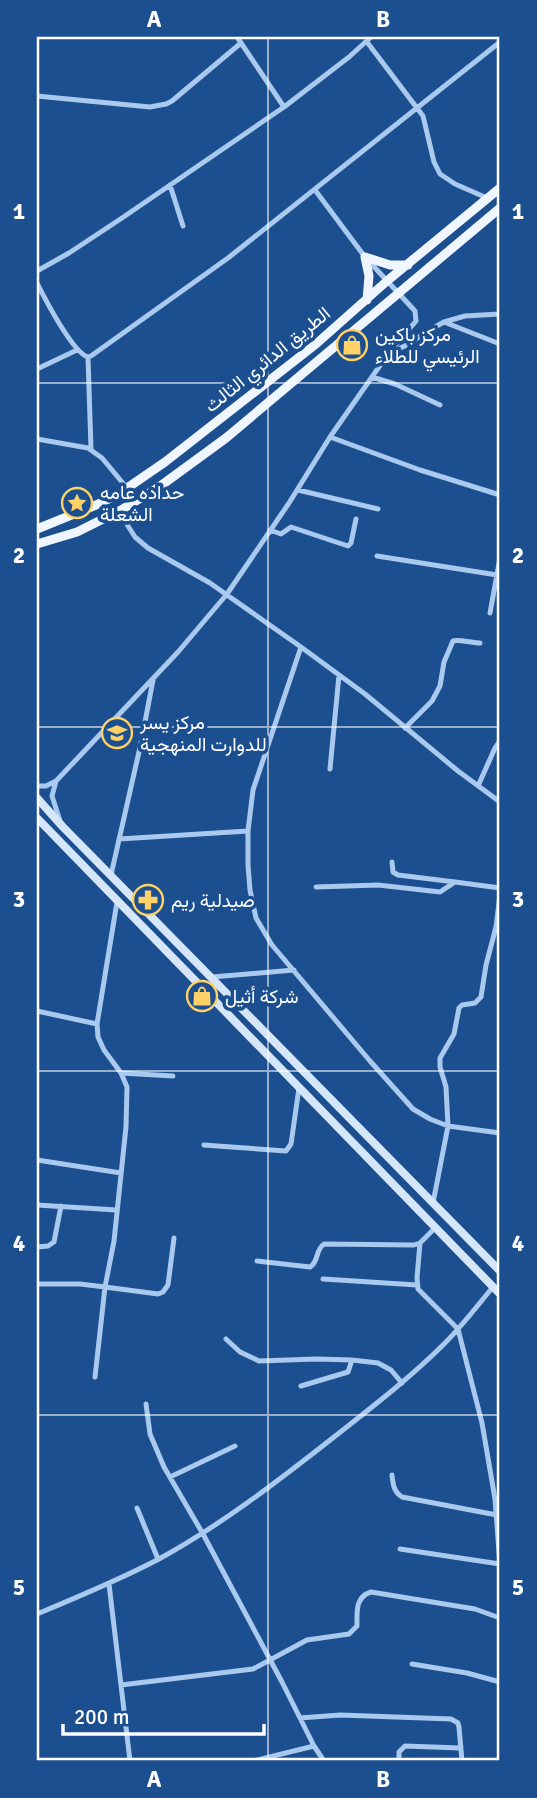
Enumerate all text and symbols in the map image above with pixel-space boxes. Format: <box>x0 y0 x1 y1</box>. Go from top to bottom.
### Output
text: A <box>147 5 162 34</box>
text: B <box>376 5 390 34</box>
text: 1 <box>13 197 25 226</box>
text: 1 <box>512 197 524 226</box>
street label: الطريق الدائري الثالث <box>200 302 337 420</box>
place label: مركز باكين الرئيسي للطلاء <box>375 323 480 372</box>
shop icon: مركز باكين الرئيسي للطلاء <box>335 328 369 362</box>
place label: حداده عامه الشعلة <box>100 481 184 527</box>
place icon: حداده عامه الشعلة <box>60 486 94 520</box>
text: 2 <box>13 541 25 570</box>
text: 2 <box>512 541 524 570</box>
place label: مركز يسر للدوارت المنهجية <box>139 711 267 757</box>
school or university icon: مركز يسر للدوارت المنهجية <box>100 716 134 750</box>
pharmacy icon: صيدلية ريم <box>131 883 165 917</box>
text: 3 <box>13 885 25 914</box>
text: 3 <box>512 885 524 914</box>
place label: صيدلية ريم <box>171 889 255 913</box>
shop icon: شركة أثيل <box>185 979 219 1013</box>
place label: شركة أثيل <box>225 985 299 1009</box>
text: 4 <box>13 1229 25 1258</box>
text: 4 <box>512 1229 524 1258</box>
text: 5 <box>13 1573 25 1602</box>
text: 5 <box>512 1573 524 1602</box>
scale bar <box>63 1693 264 1737</box>
text: 200 m <box>74 1704 129 1730</box>
text: A <box>147 1765 162 1794</box>
text: B <box>376 1765 390 1794</box>

